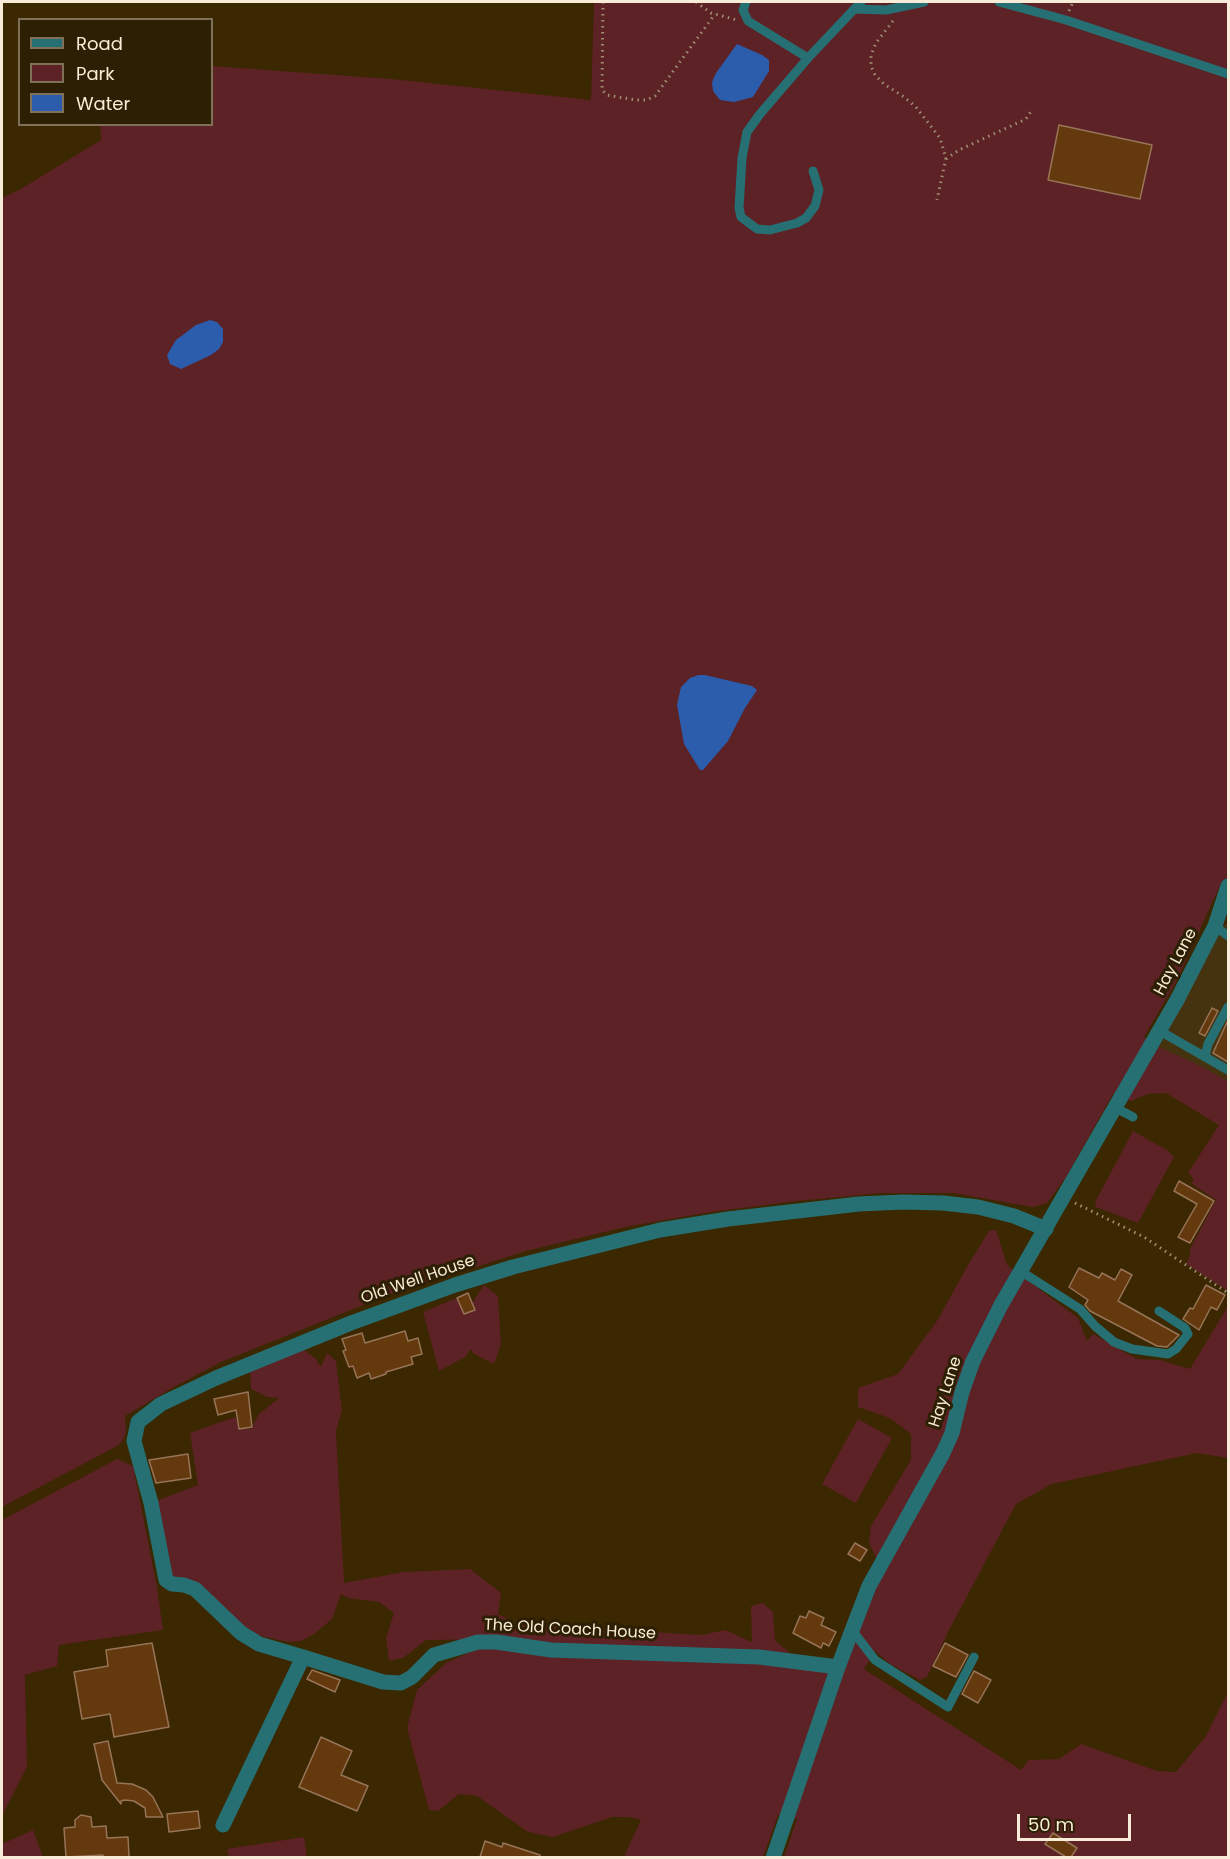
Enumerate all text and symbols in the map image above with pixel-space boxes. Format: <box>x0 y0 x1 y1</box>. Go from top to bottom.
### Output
legend <box>18 18 213 126</box>
text: Road <box>76 31 123 56</box>
text: Park <box>76 61 115 86</box>
text: Water <box>76 91 130 116</box>
street label: Hay Lane <box>1150 925 1202 999</box>
street label: Old Well House <box>359 1252 477 1308</box>
street label: Hay Lane <box>926 1354 966 1430</box>
street label: The Old Coach House <box>484 1616 656 1644</box>
scale bar <box>1020 1802 1134 1840</box>
text: 50 m <box>1028 1812 1074 1837</box>

